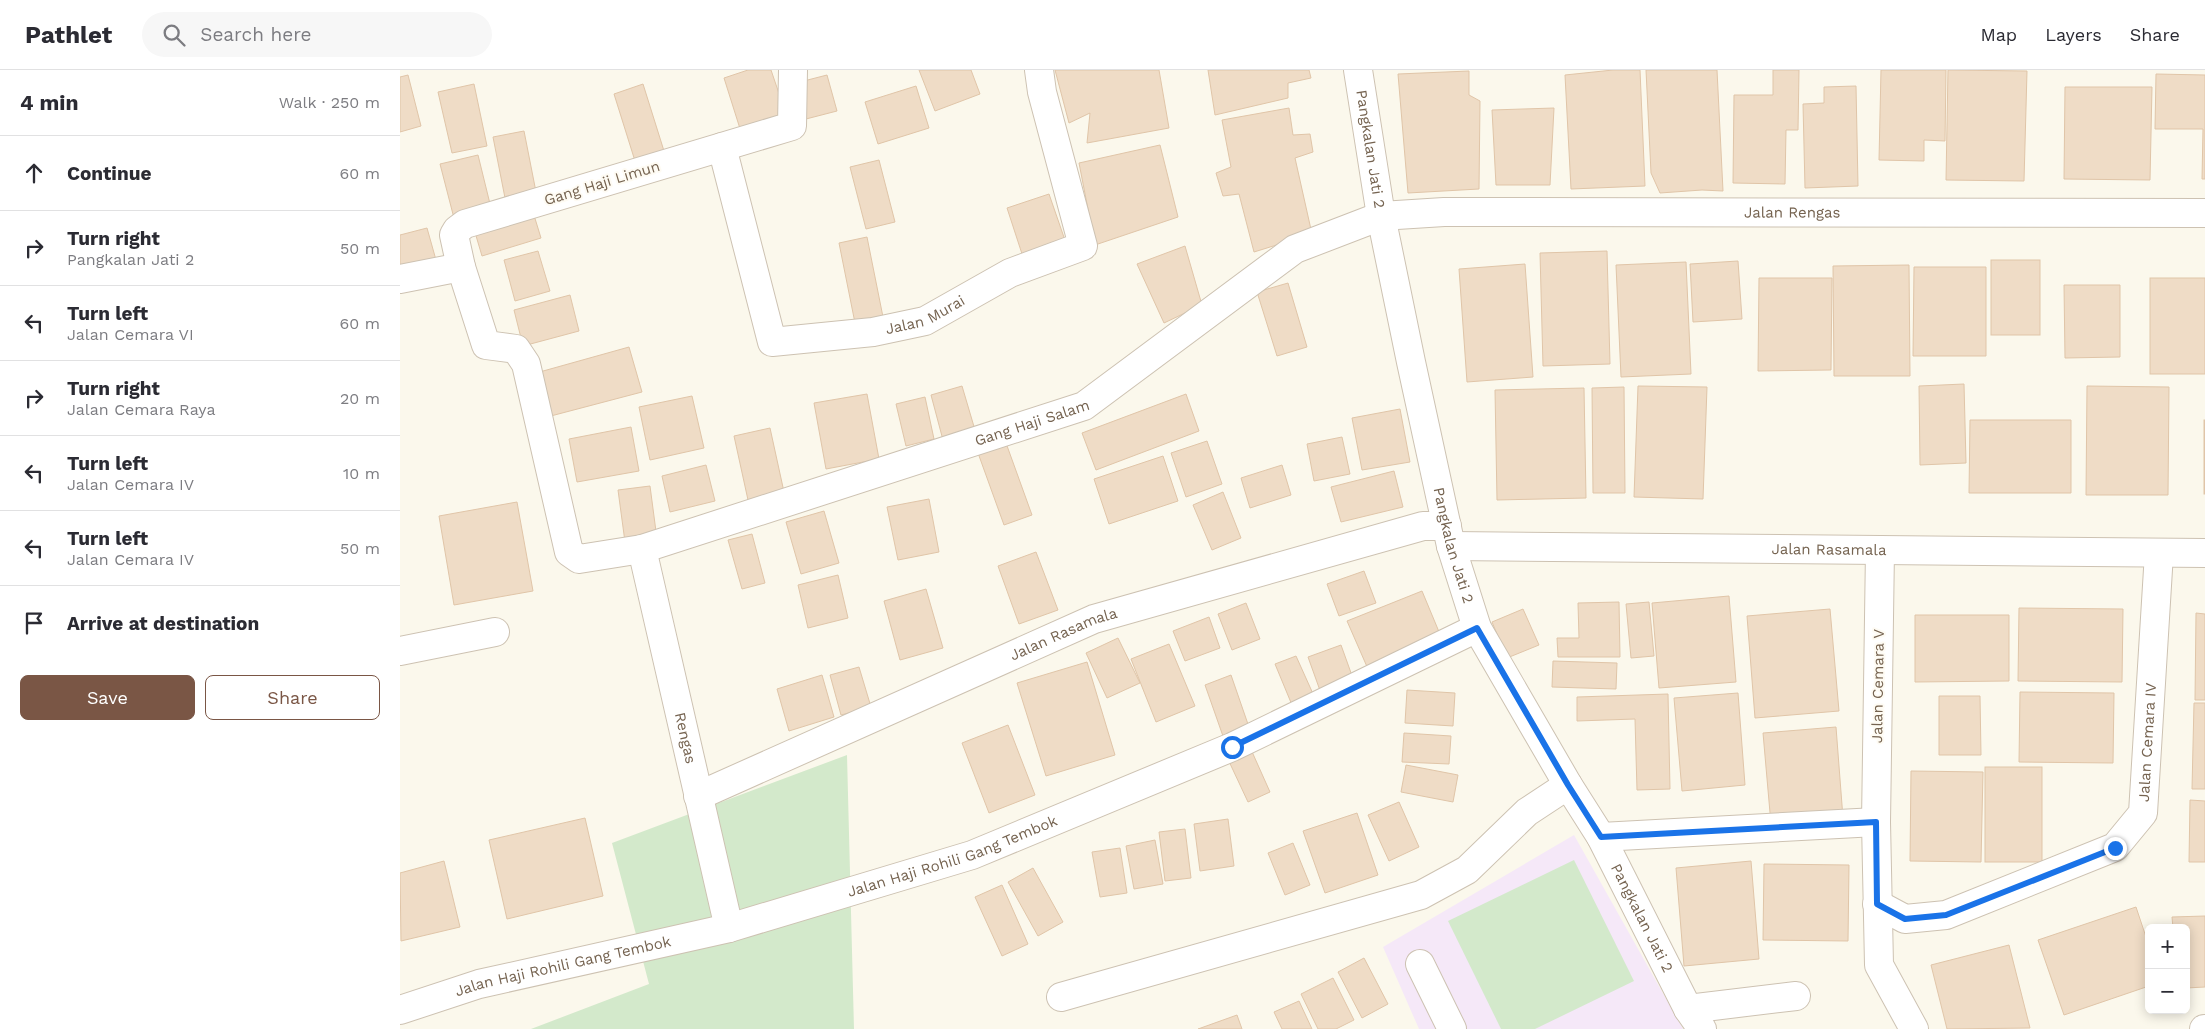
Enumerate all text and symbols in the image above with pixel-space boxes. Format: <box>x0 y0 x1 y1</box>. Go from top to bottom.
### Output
search box <box>142 12 492 57</box>
text: Pathlet <box>25 21 112 49</box>
icon: search <box>160 21 188 49</box>
text: Search here <box>200 23 312 46</box>
text: Map <box>1980 24 2017 45</box>
text: Layers <box>2045 24 2102 45</box>
text: Share <box>2130 24 2180 45</box>
street label: Pangkalan Jati 2 <box>1352 89 1389 209</box>
text: 4 min <box>20 90 78 115</box>
text: Walk · 250 m <box>279 93 380 112</box>
street label: Gang Haji Limun <box>542 157 662 209</box>
icon: ahead <box>20 159 48 187</box>
text: Continue <box>67 162 151 185</box>
text: 60 m <box>340 164 380 183</box>
street label: Jalan Rengas <box>1744 203 1840 222</box>
text: Turn right <box>67 227 160 250</box>
icon: right <box>20 234 48 262</box>
text: 50 m <box>340 239 380 258</box>
text: Pangkalan Jati 2 <box>67 250 194 269</box>
street label: Jalan Murai <box>884 291 968 338</box>
text: Turn left <box>67 302 148 325</box>
icon: left <box>20 309 48 337</box>
text: 60 m <box>340 314 380 333</box>
text: Jalan Cemara VI <box>67 325 194 344</box>
text: Turn right <box>67 377 160 400</box>
icon: right <box>20 384 48 412</box>
text: 20 m <box>340 389 380 408</box>
street label: Gang Haji Salam <box>972 396 1092 450</box>
text: Jalan Cemara Raya <box>67 400 215 419</box>
text: Turn left <box>67 452 148 475</box>
icon: left <box>20 459 48 487</box>
text: 10 m <box>343 464 380 483</box>
text: Jalan Cemara IV <box>67 475 194 494</box>
street label: Pangkalan Jati 2 <box>1429 486 1478 606</box>
text: Turn left <box>67 527 148 550</box>
icon: left <box>20 534 48 562</box>
text: 50 m <box>340 539 380 558</box>
street label: Jalan Rasamala <box>1771 540 1887 559</box>
text: Jalan Cemara IV <box>67 550 194 569</box>
street label: Jalan Rasamala <box>1007 604 1120 664</box>
icon: arrive <box>20 609 48 637</box>
text: Arrive at destination <box>67 612 259 635</box>
street label: Jalan Cemara V <box>1868 628 1888 743</box>
button: Save <box>20 675 195 720</box>
button: Share <box>205 675 380 720</box>
street label: Jalan Cemara IV <box>2135 682 2160 802</box>
street label: Rengas <box>671 711 700 766</box>
route start <box>1221 736 1244 759</box>
street label: Jalan Haji Rohili Gang Tembok <box>845 811 1060 901</box>
route end <box>2104 837 2127 860</box>
street label: Pangkalan Jati 2 <box>1607 861 1677 975</box>
map controls <box>2145 924 2190 1014</box>
button: + <box>2145 924 2190 969</box>
street label: Jalan Haji Rohili Gang Tembok <box>453 932 673 1000</box>
button: − <box>2145 969 2190 1014</box>

